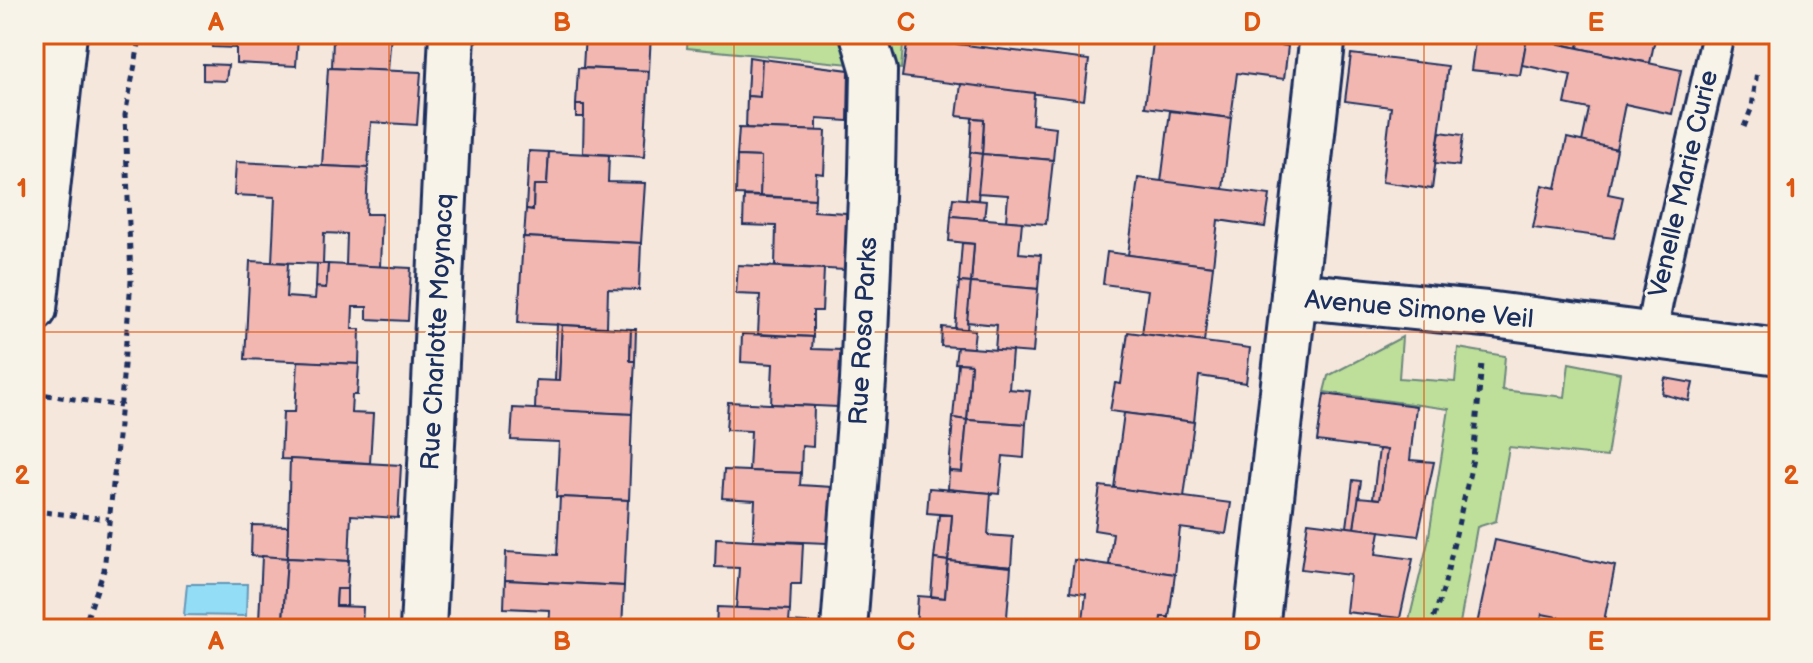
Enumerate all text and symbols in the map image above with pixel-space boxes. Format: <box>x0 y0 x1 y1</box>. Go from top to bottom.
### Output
text: A <box>207 8 224 39</box>
text: B <box>553 8 571 39</box>
text: C <box>897 8 915 39</box>
text: D <box>1243 8 1261 39</box>
text: E <box>1588 8 1605 39</box>
street label: Venelle Marie Curie <box>1643 67 1725 301</box>
text: 1 <box>17 174 27 205</box>
text: 1 <box>1786 174 1796 205</box>
street label: Rue Charlotte Moynacq <box>415 193 461 471</box>
street label: Rue Rosa Parks <box>844 236 884 426</box>
street label: Avenue Simone Veil <box>1303 285 1535 335</box>
text: 2 <box>14 461 30 492</box>
text: 2 <box>1783 461 1799 492</box>
text: A <box>207 627 224 658</box>
text: B <box>553 627 571 658</box>
text: C <box>897 627 915 658</box>
text: D <box>1243 627 1261 658</box>
text: E <box>1588 627 1605 658</box>

